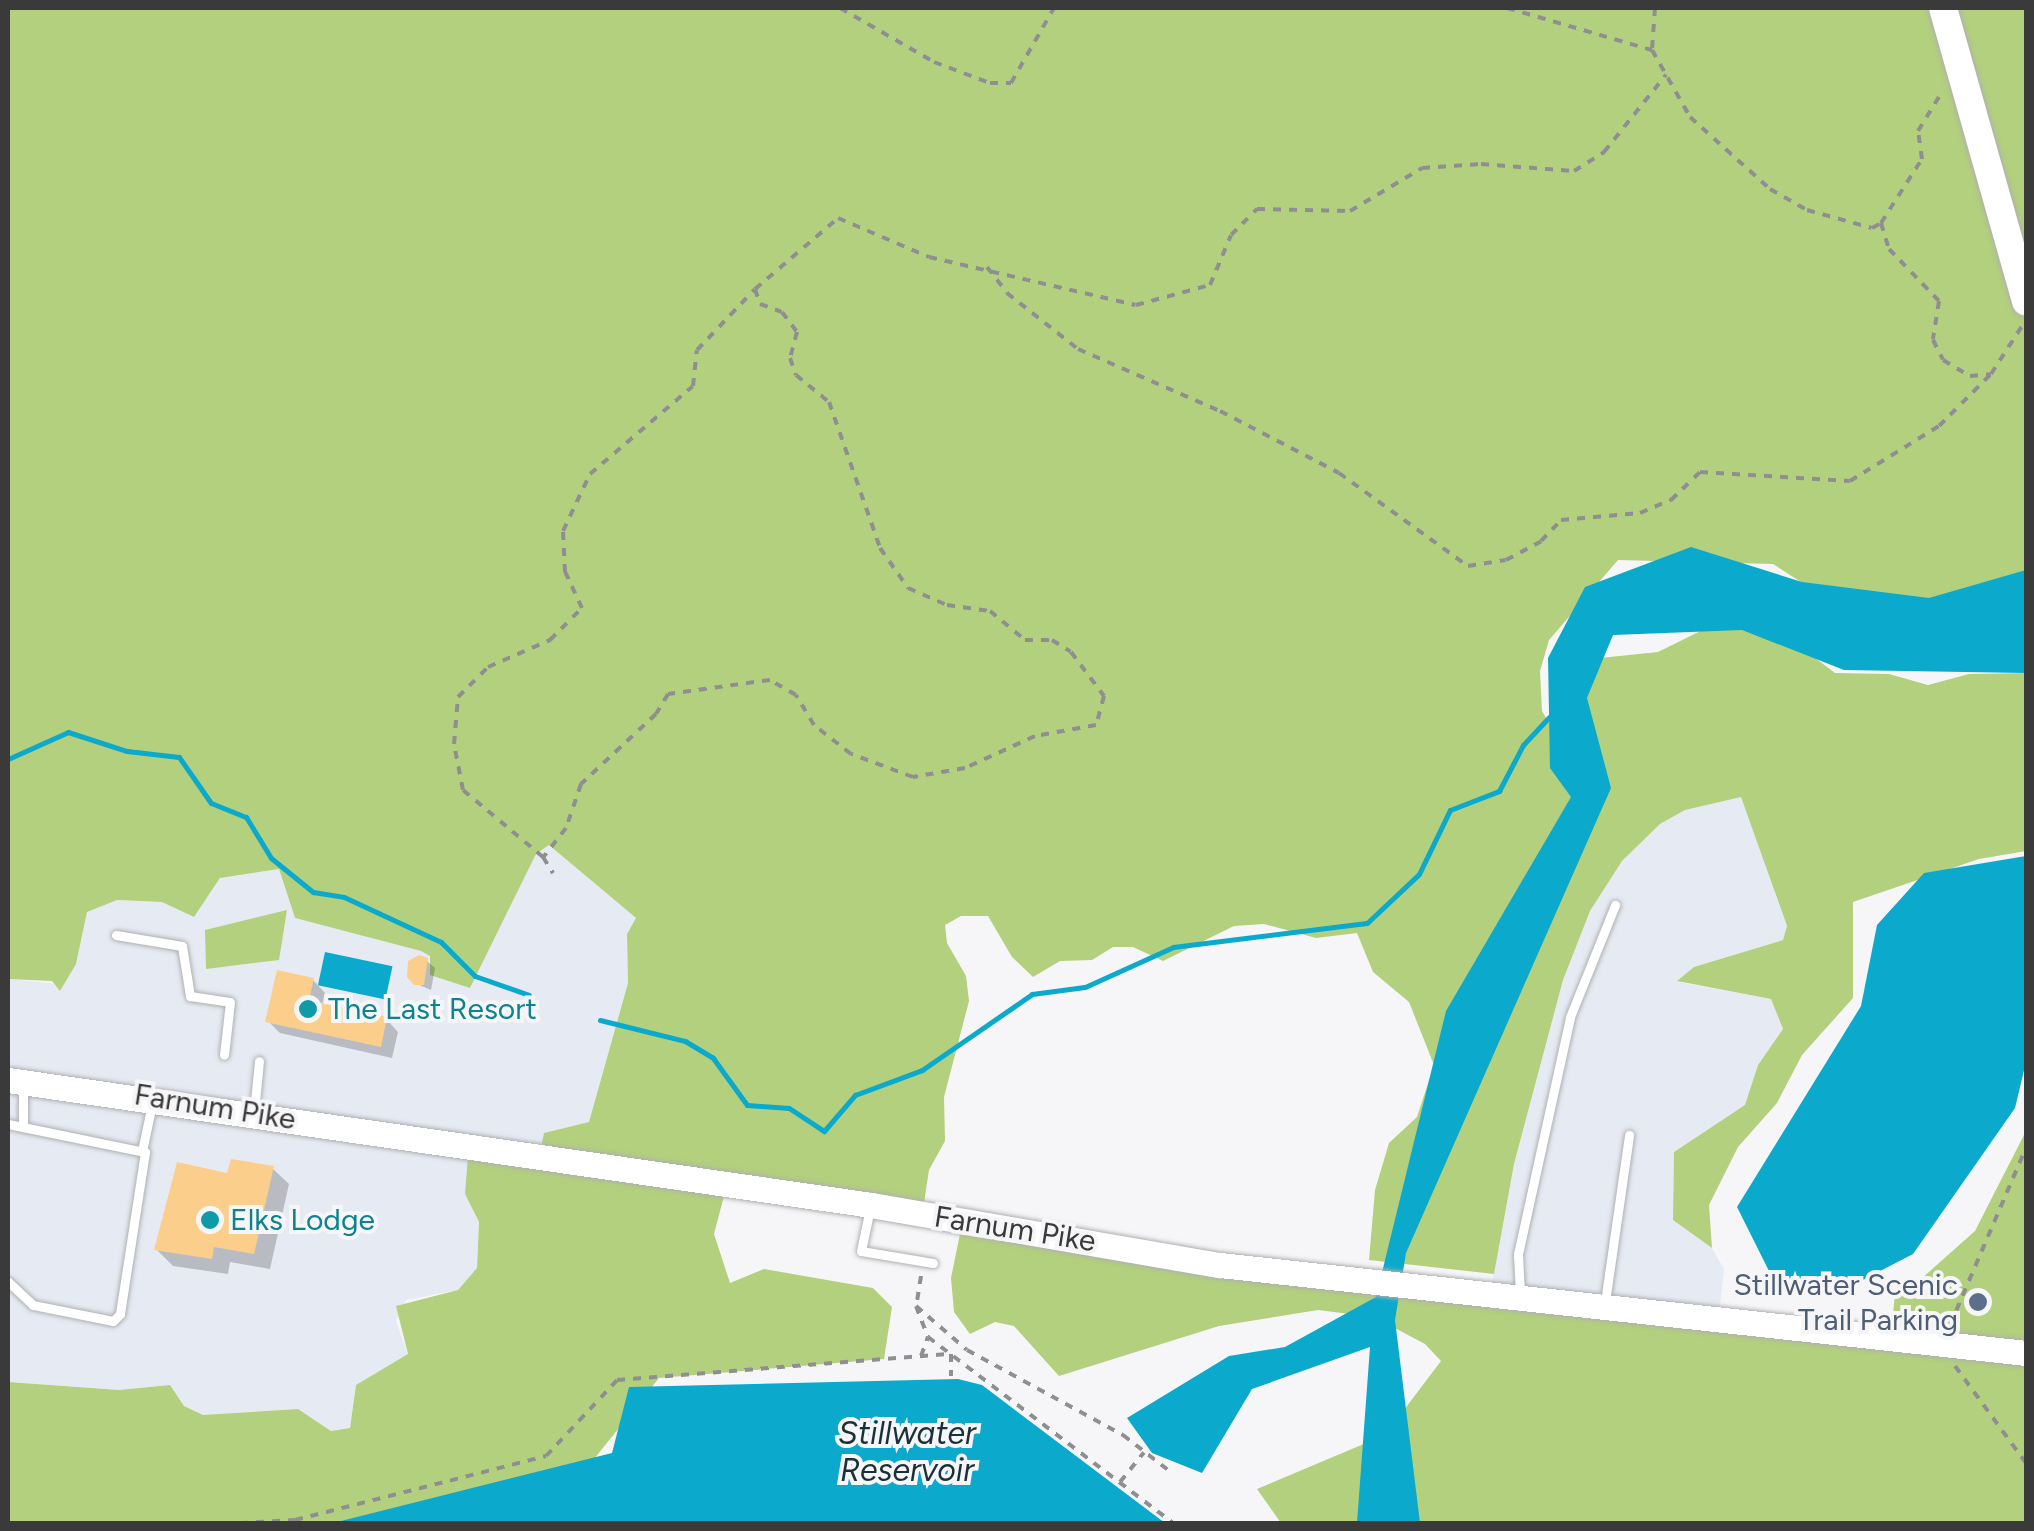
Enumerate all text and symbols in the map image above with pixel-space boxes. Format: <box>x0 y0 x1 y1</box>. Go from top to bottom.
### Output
place label: The Last Resort <box>328 991 537 1027</box>
marker: The Last Resort <box>297 998 319 1020</box>
street label: Farnum Pike <box>132 1076 298 1138</box>
street label: Farnum Pike <box>932 1198 1098 1260</box>
place label: Elks Lodge <box>230 1202 375 1238</box>
marker: Elks Lodge <box>199 1209 221 1231</box>
place label: Stillwater Scenic Trail Parking <box>1733 1267 1958 1338</box>
marker: Stillwater Scenic Trail Parking <box>1967 1291 1989 1313</box>
water label: Stillwater Reservoir <box>838 1415 976 1490</box>

